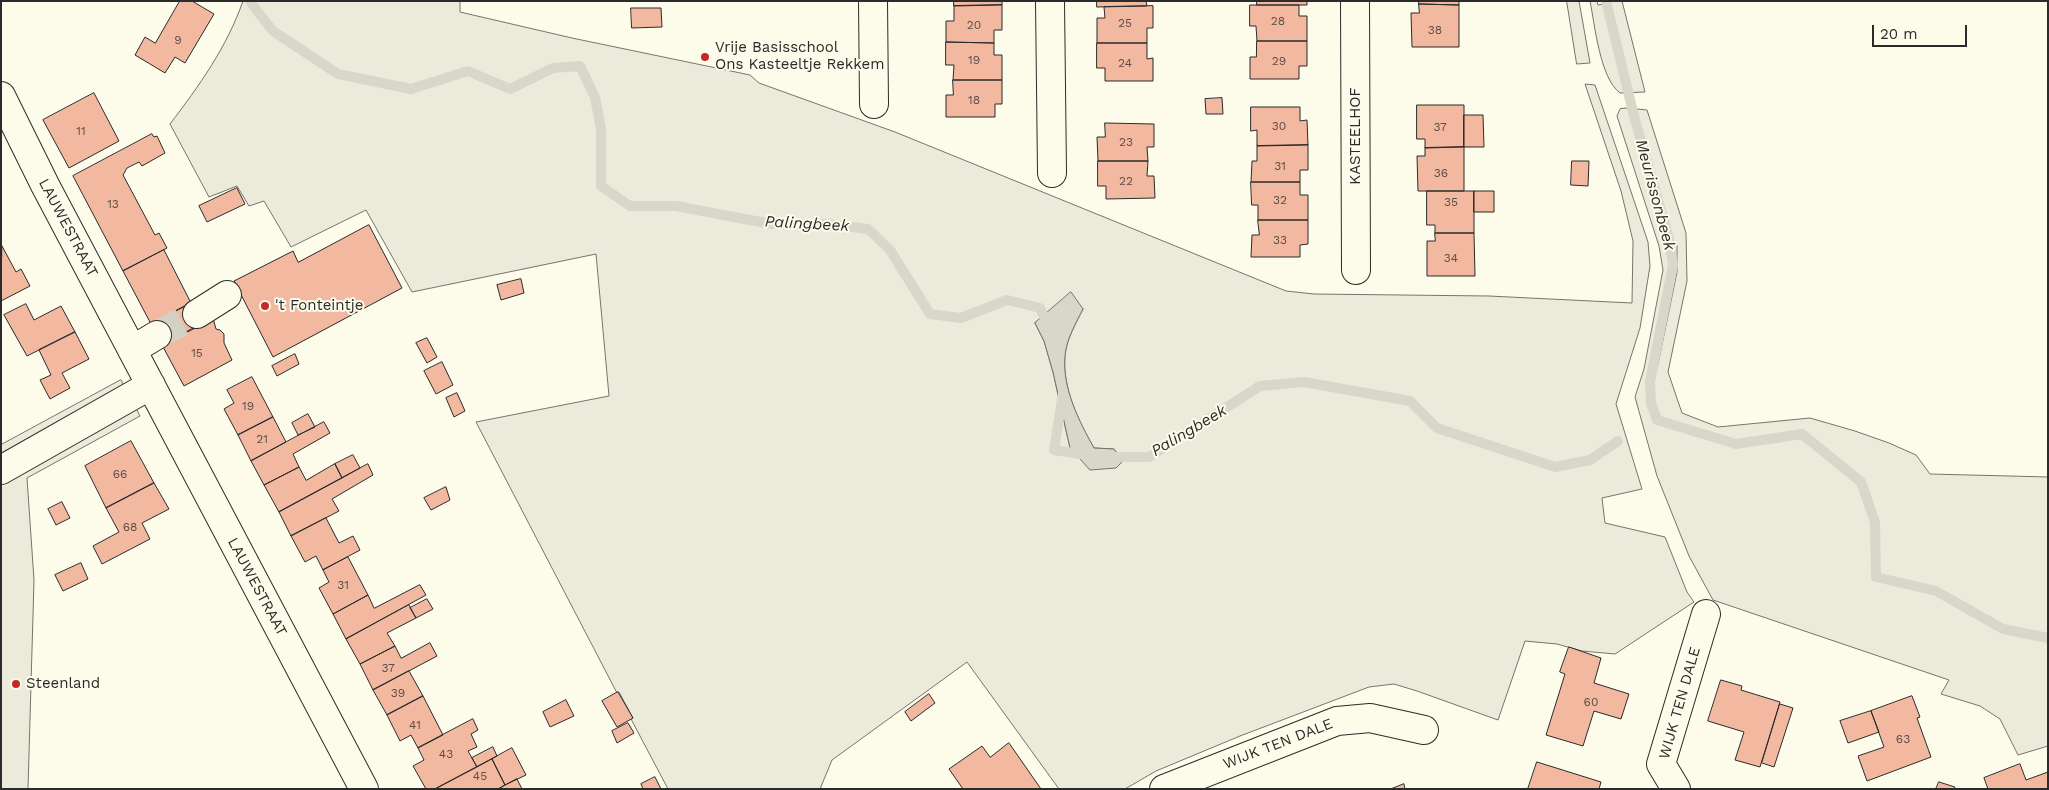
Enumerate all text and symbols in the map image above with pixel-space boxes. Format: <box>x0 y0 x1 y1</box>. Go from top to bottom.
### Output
house number: 28 <box>1271 14 1285 28</box>
scale bar <box>1874 15 1969 47</box>
house number: 25 <box>1118 16 1132 30</box>
house number: 20 <box>967 18 981 32</box>
house number: 38 <box>1428 23 1442 37</box>
text: 20 m <box>1880 25 1918 43</box>
house number: 9 <box>174 33 182 47</box>
place label: Vrije Basisschool Ons Kasteeltje Rekkem <box>715 39 884 74</box>
marker: Vrije Basisschool Ons Kasteeltje Rekkem <box>699 51 711 63</box>
house number: 19 <box>968 53 980 67</box>
house number: 29 <box>1272 54 1286 68</box>
house number: 24 <box>1118 56 1132 70</box>
street label: KASTEELHOF <box>1347 87 1365 185</box>
house number: 18 <box>968 93 980 107</box>
house number: 30 <box>1272 119 1286 133</box>
house number: 37 <box>1433 120 1447 134</box>
house number: 11 <box>76 124 86 138</box>
house number: 23 <box>1119 135 1133 149</box>
water label: Meurissonbeek <box>1631 137 1679 253</box>
house number: 31 <box>1274 159 1286 173</box>
house number: 36 <box>1434 166 1448 180</box>
house number: 22 <box>1119 174 1133 188</box>
street label: LAUWESTRAAT <box>35 176 101 280</box>
house number: 32 <box>1273 193 1287 207</box>
house number: 35 <box>1444 195 1458 209</box>
house number: 13 <box>107 197 119 211</box>
water label: Palingbeek <box>764 212 850 236</box>
house number: 33 <box>1273 233 1287 247</box>
house number: 34 <box>1444 251 1458 265</box>
place label: 't Fonteintje <box>275 297 363 315</box>
marker: 't Fonteintje <box>259 300 271 312</box>
house number: 15 <box>191 346 203 360</box>
house number: 19 <box>242 399 254 413</box>
water label: Palingbeek <box>1148 401 1230 461</box>
house number: 21 <box>256 432 268 446</box>
house number: 66 <box>113 467 127 481</box>
house number: 68 <box>123 520 137 534</box>
street label: LAUWESTRAAT <box>224 535 290 639</box>
house number: 31 <box>337 578 349 592</box>
street label: WIJK TEN DALE <box>1655 645 1705 761</box>
house number: 37 <box>381 661 395 675</box>
place label: Steenland <box>26 675 100 693</box>
marker: Steenland <box>10 678 22 690</box>
house number: 39 <box>391 686 405 700</box>
house number: 60 <box>1584 695 1598 709</box>
street label: WIJK TEN DALE <box>1221 715 1335 773</box>
house number: 41 <box>409 718 421 732</box>
house number: 63 <box>1896 732 1910 746</box>
house number: 43 <box>439 747 453 761</box>
house number: 45 <box>473 769 487 783</box>

